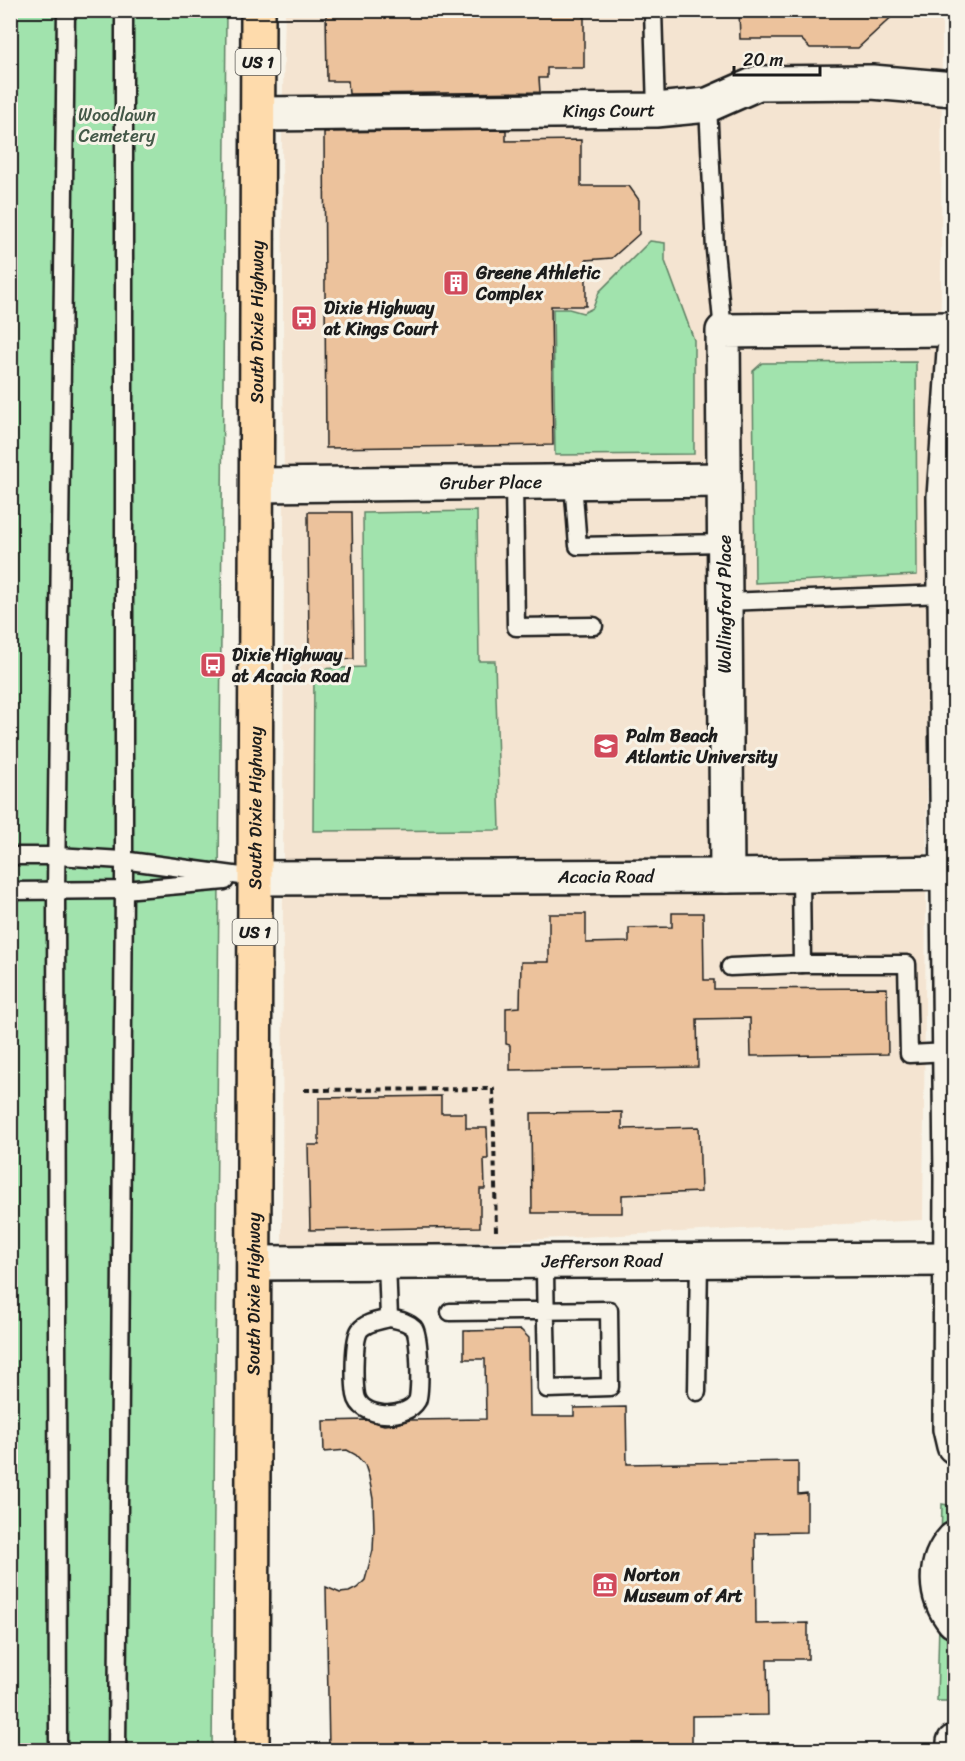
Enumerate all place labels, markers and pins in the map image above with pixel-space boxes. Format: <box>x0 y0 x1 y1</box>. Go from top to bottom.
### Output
place label: Greene Athletic Complex <box>475 257 601 310</box>
building icon: Greene Athletic Complex <box>441 268 471 298</box>
place label: Dixie Highway at Kings Court <box>323 292 439 345</box>
bus stop icon: Dixie Highway at Kings Court <box>289 303 319 333</box>
place label: Dixie Highway at Acacia Road <box>231 639 351 692</box>
bus stop icon: Dixie Highway at Acacia Road <box>198 650 228 680</box>
place label: Palm Beach Atlantic University <box>625 720 778 773</box>
school or university icon: Palm Beach Atlantic University <box>591 731 621 761</box>
place label: Norton Museum of Art <box>623 1559 743 1612</box>
museum icon: Norton Museum of Art <box>590 1570 620 1600</box>

